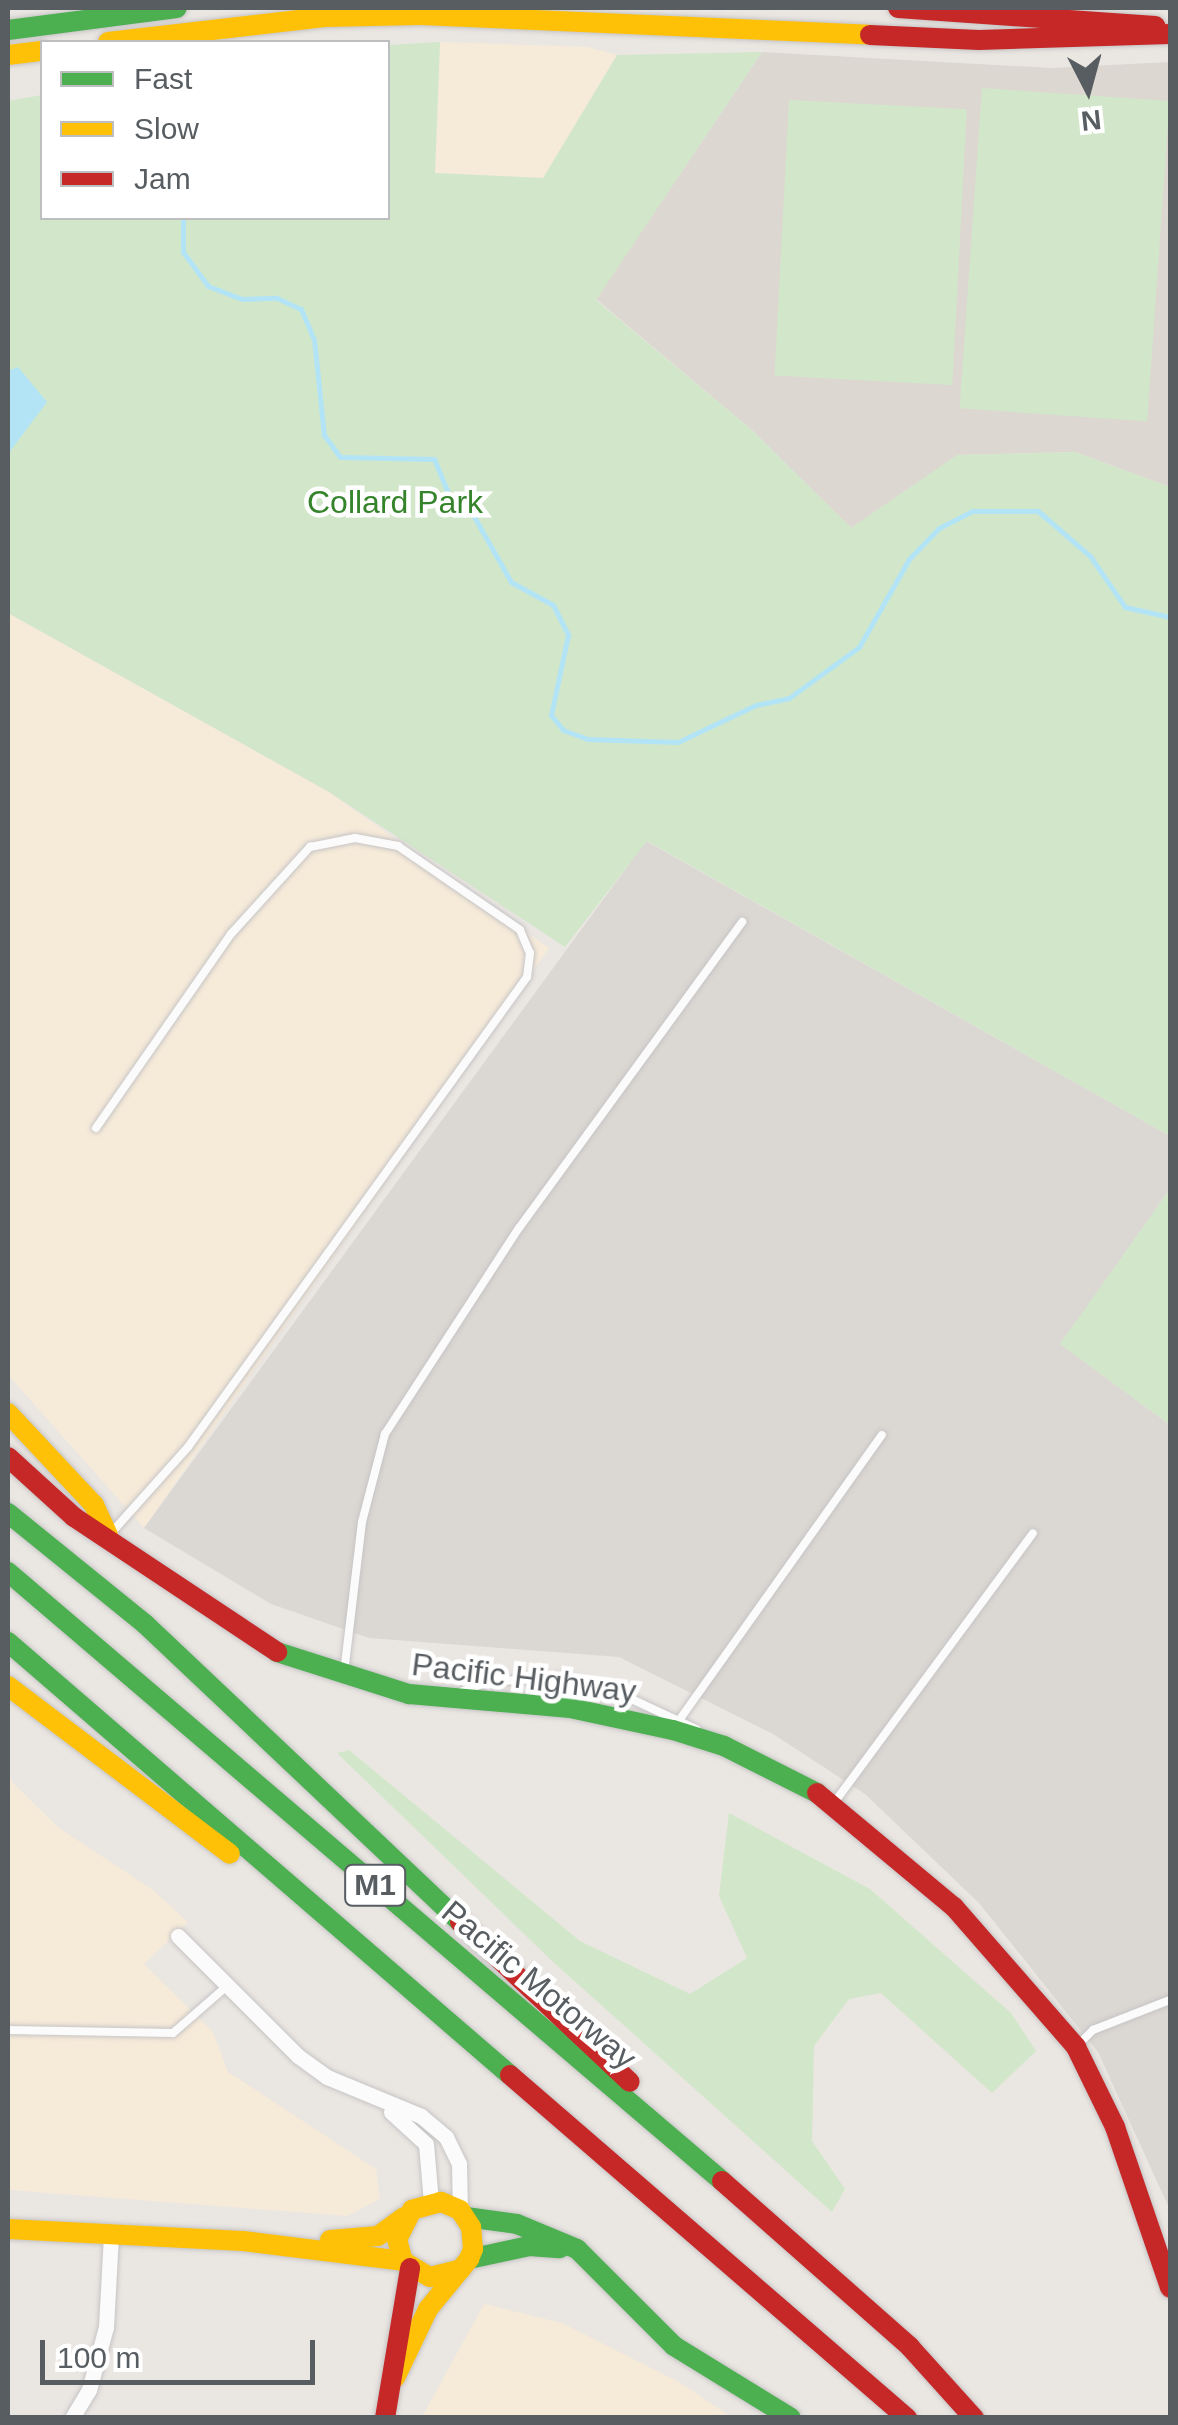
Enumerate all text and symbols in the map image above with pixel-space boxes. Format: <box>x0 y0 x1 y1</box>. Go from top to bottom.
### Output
legend <box>40 40 390 220</box>
north arrow <box>1038 40 1138 140</box>
text: Fast <box>134 62 192 95</box>
text: N <box>1080 104 1103 137</box>
text: Slow <box>134 112 199 145</box>
text: Jam <box>134 162 191 195</box>
park label: Collard Park <box>307 483 483 521</box>
street label: Pacific Highway <box>410 1645 638 1711</box>
road number: M1 <box>342 1860 408 1910</box>
street label: Pacific Motorway <box>434 1893 644 2077</box>
scale bar <box>45 2320 320 2382</box>
text: 100 m <box>57 2341 140 2374</box>

